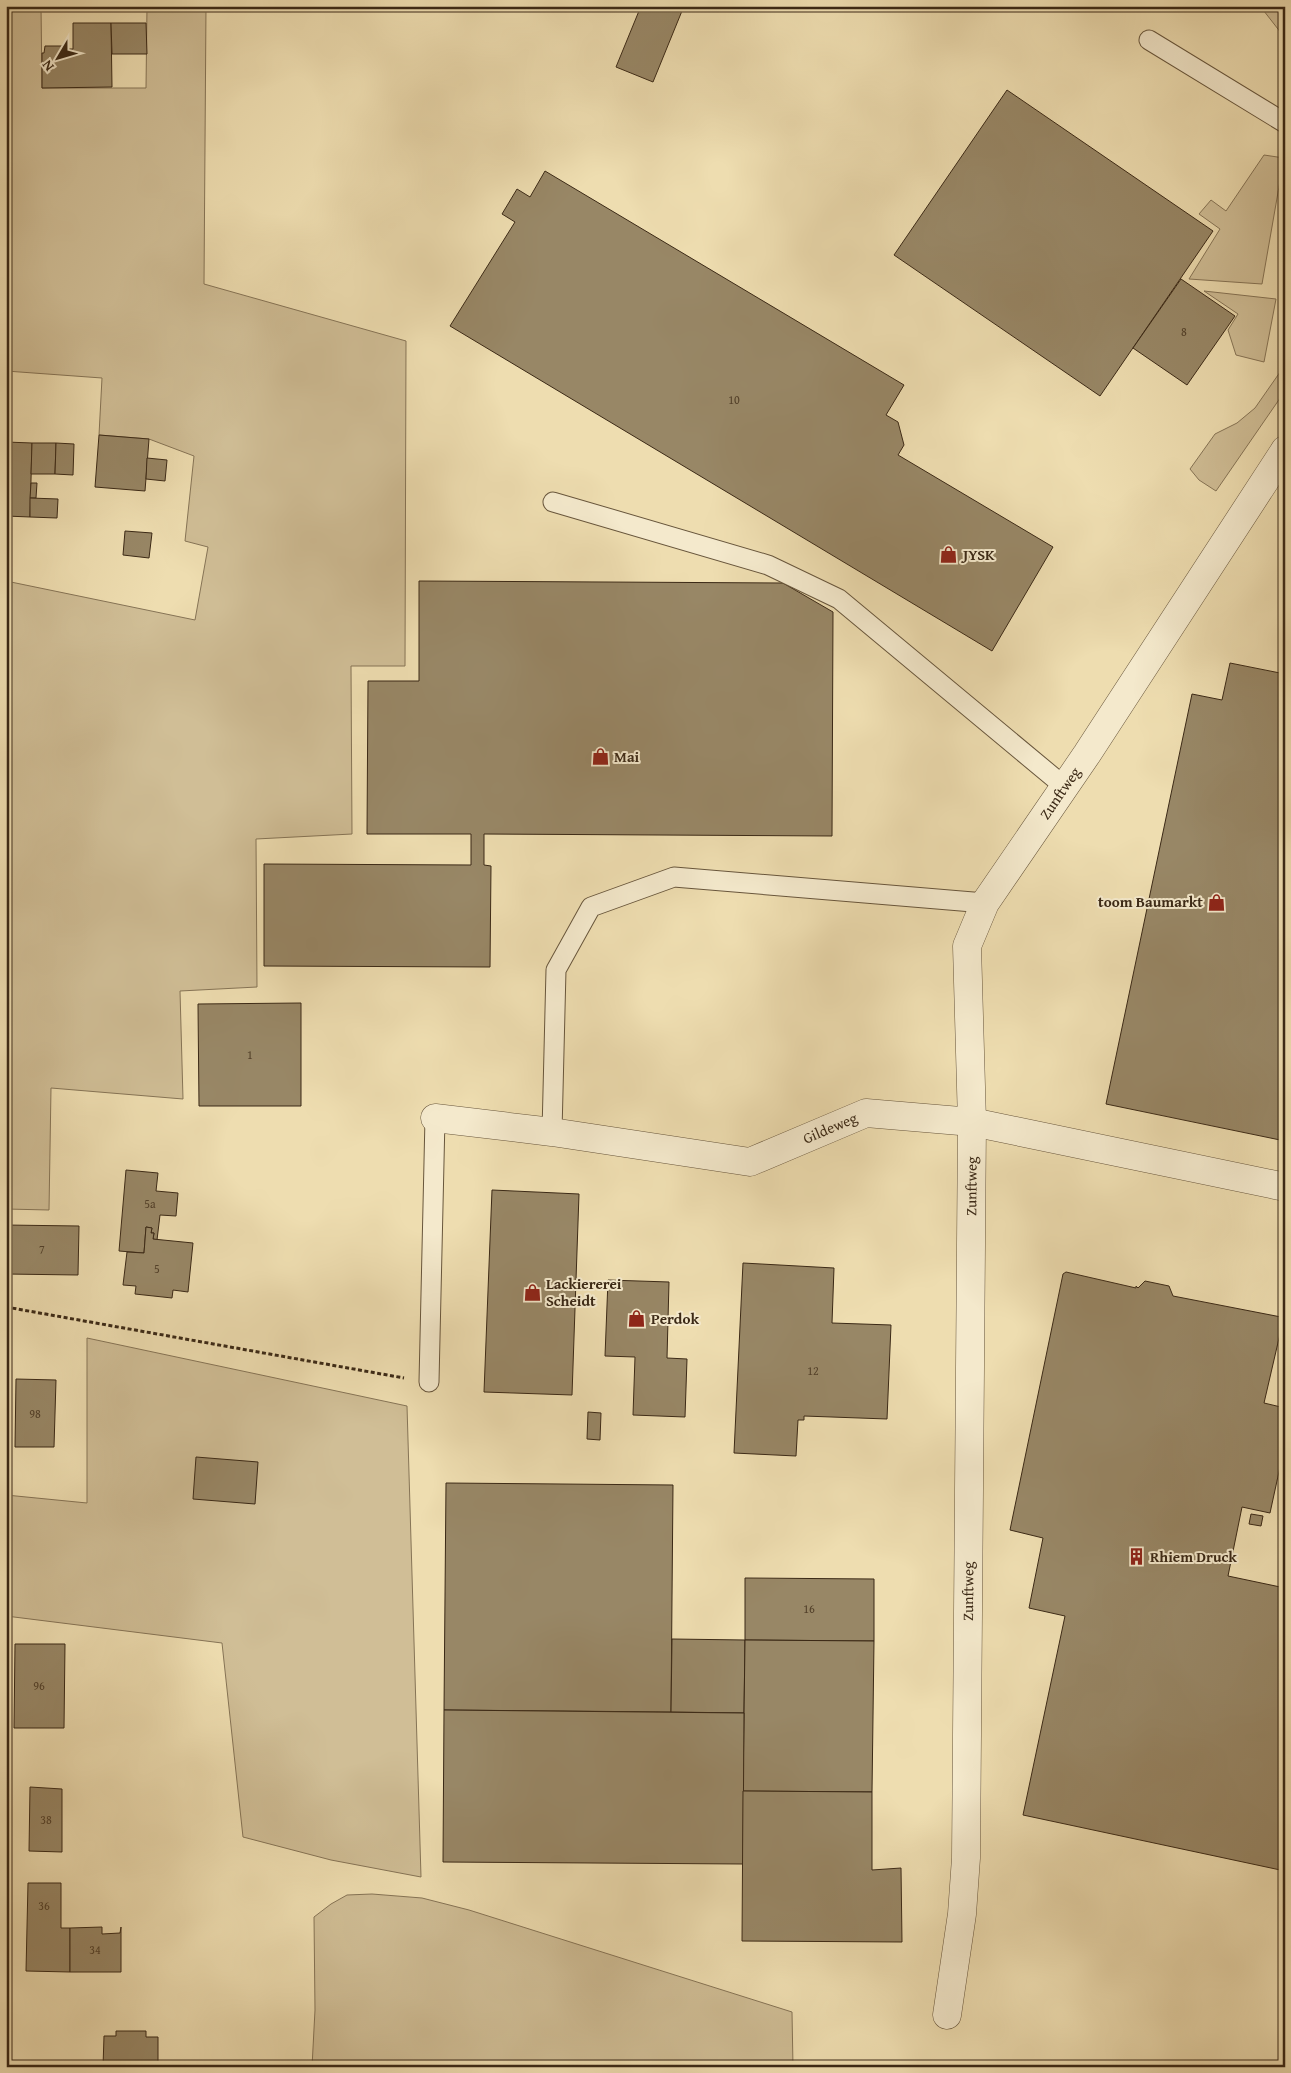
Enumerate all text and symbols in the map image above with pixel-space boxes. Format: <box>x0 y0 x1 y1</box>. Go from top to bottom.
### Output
north arrow <box>32 32 82 82</box>
text: N <box>37 56 59 76</box>
house number: 8 <box>1181 323 1187 340</box>
house number: 10 <box>728 391 740 408</box>
place label: JYSK <box>960 544 995 565</box>
shop icon: JYSK <box>939 545 959 565</box>
place label: Mai <box>614 746 640 767</box>
shop icon: Mai <box>590 747 610 767</box>
street label: Zunftweg <box>1034 762 1086 823</box>
place label: toom Baumarkt <box>1098 891 1203 912</box>
shop icon: toom Baumarkt <box>1207 892 1227 912</box>
house number: 1 <box>247 1046 253 1063</box>
street label: Gildeweg <box>799 1107 861 1149</box>
street label: Zunftweg <box>960 1156 982 1216</box>
house number: 5a <box>144 1195 156 1212</box>
house number: 7 <box>39 1241 45 1258</box>
house number: 5 <box>154 1260 160 1277</box>
place label: Lackiererei Scheidt <box>546 1273 622 1311</box>
shop icon: Lackiererei Scheidt <box>522 1283 542 1303</box>
place label: Perdok <box>651 1308 699 1329</box>
shop icon: Perdok <box>627 1309 647 1329</box>
house number: 12 <box>807 1362 819 1379</box>
house number: 98 <box>29 1405 41 1422</box>
place label: Rhiem Druck <box>1150 1546 1237 1567</box>
building icon: Rhiem Druck <box>1126 1547 1146 1567</box>
street label: Zunftweg <box>957 1561 978 1621</box>
house number: 16 <box>803 1600 815 1617</box>
house number: 96 <box>33 1677 45 1694</box>
house number: 38 <box>40 1811 52 1828</box>
house number: 36 <box>38 1897 50 1914</box>
house number: 34 <box>89 1941 101 1958</box>

